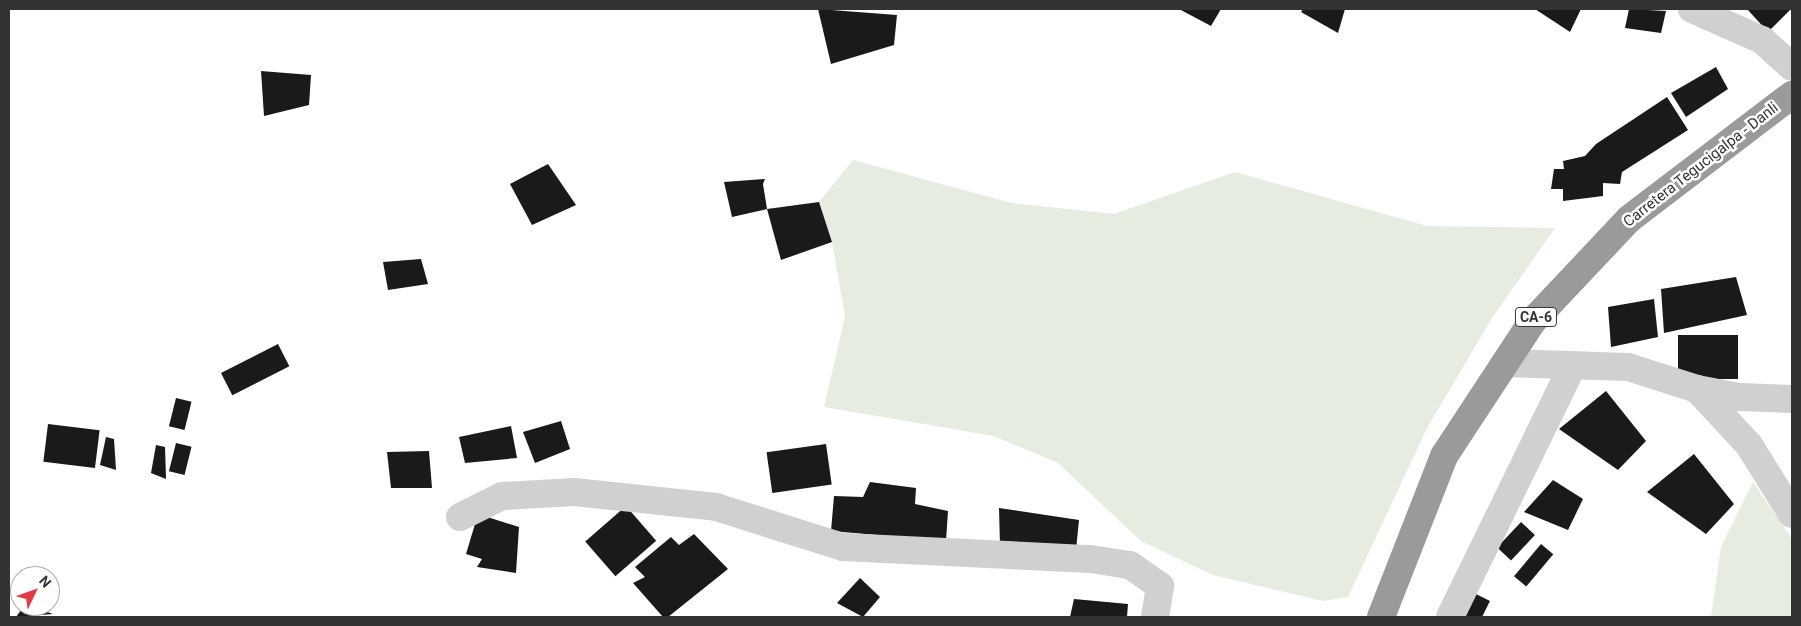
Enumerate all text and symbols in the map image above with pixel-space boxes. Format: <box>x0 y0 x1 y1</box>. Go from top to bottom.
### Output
street label: Carretera Tegucigalpa - Danli <box>1620 99 1782 231</box>
road number: CA-6 <box>1515 306 1557 328</box>
north arrow <box>10 566 60 616</box>
text: N <box>36 573 55 591</box>

